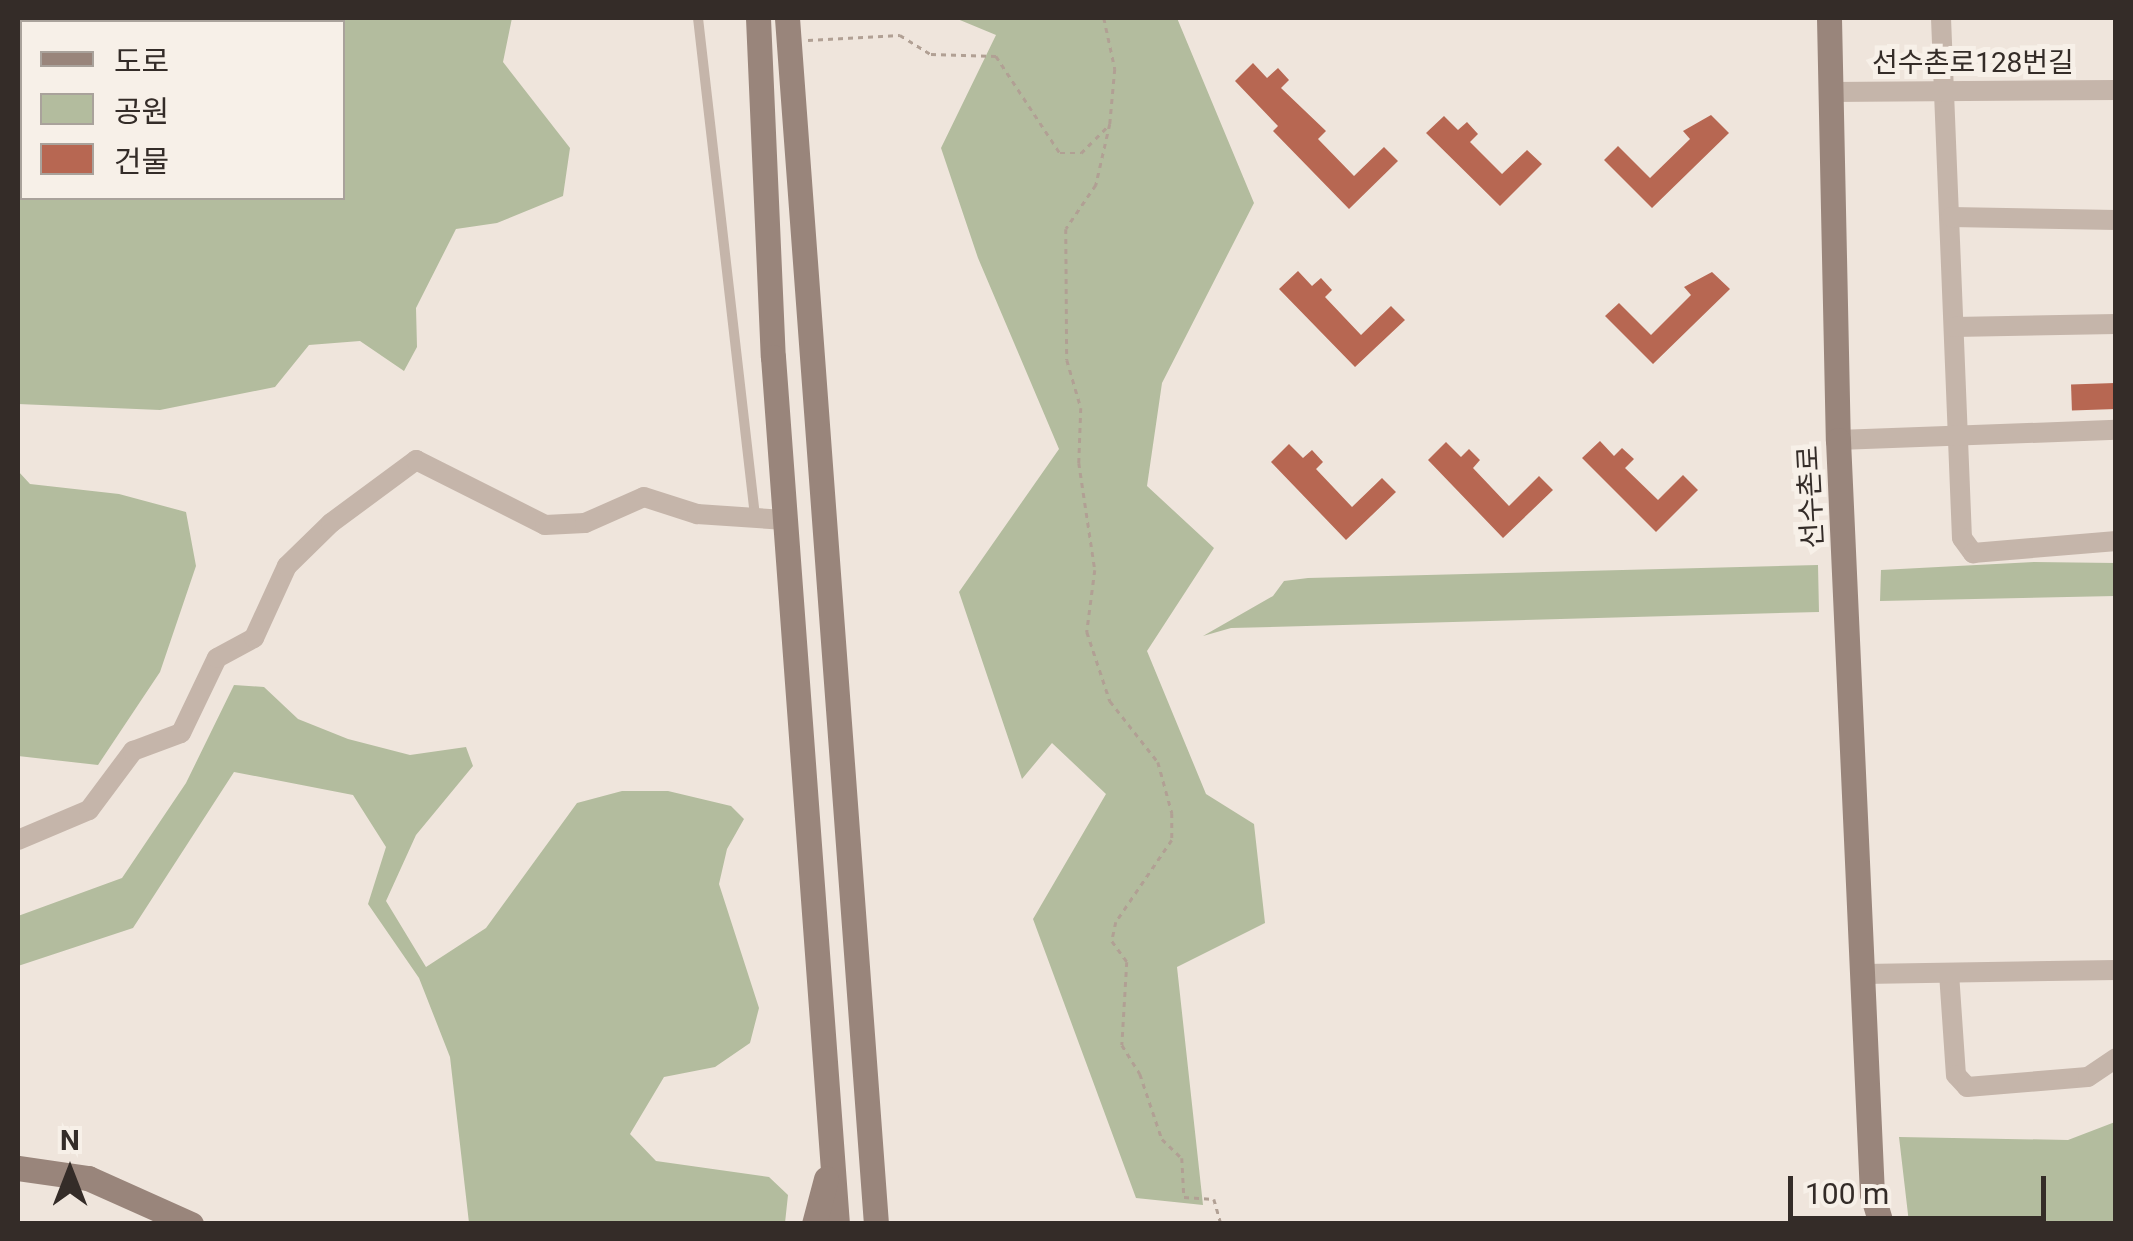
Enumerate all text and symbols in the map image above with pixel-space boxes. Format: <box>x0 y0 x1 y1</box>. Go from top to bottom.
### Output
legend <box>20 20 345 200</box>
text: 도로 <box>114 44 169 79</box>
street label: 선수촌로128번길 <box>1872 46 2074 80</box>
text: 공원 <box>114 94 169 129</box>
text: 건물 <box>114 144 169 179</box>
street label: 선수촌로 <box>1792 445 1830 549</box>
north arrow <box>20 1121 120 1221</box>
text: N <box>60 1124 80 1157</box>
scale bar <box>1793 1156 2050 1218</box>
text: 100 m <box>1805 1176 1889 1211</box>

